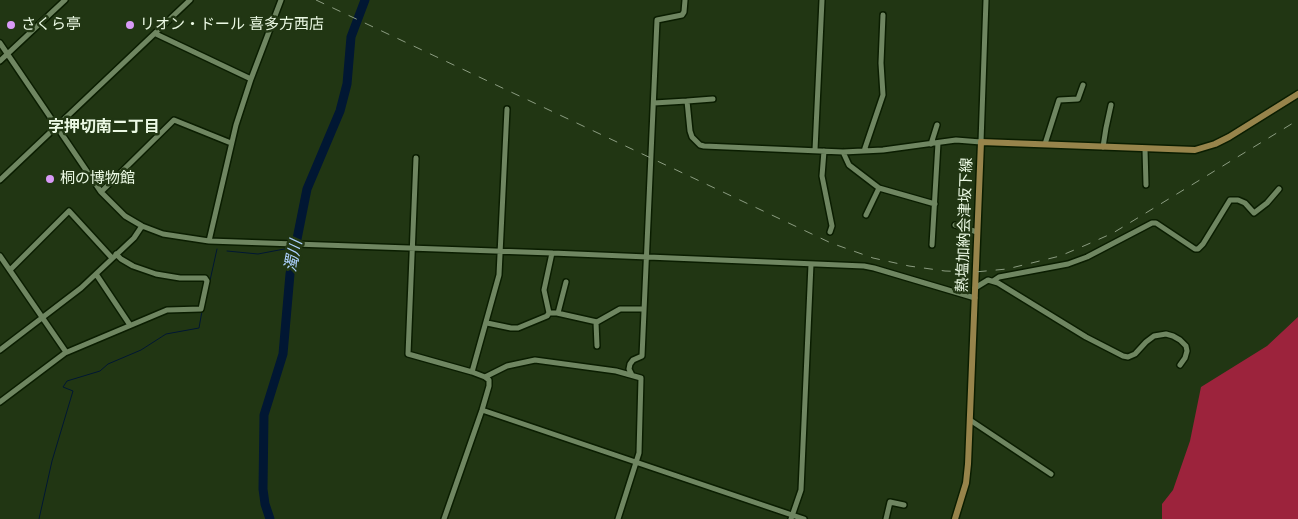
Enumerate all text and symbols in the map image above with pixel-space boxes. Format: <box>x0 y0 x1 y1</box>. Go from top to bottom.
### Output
place label: さくら亭 <box>21 16 81 34</box>
place label: リオン・ドール 喜多方西店 <box>140 16 324 34</box>
marker: さくら亭 <box>5 19 17 31</box>
marker: リオン・ドール 喜多方西店 <box>124 19 136 31</box>
district label: 字押切南二丁目 <box>48 118 160 138</box>
street label: 熱塩加納会津坂下線 <box>954 157 976 293</box>
place label: 桐の博物館 <box>60 170 135 188</box>
marker: 桐の博物館 <box>44 173 56 185</box>
water label: 濁川 <box>282 238 306 274</box>

